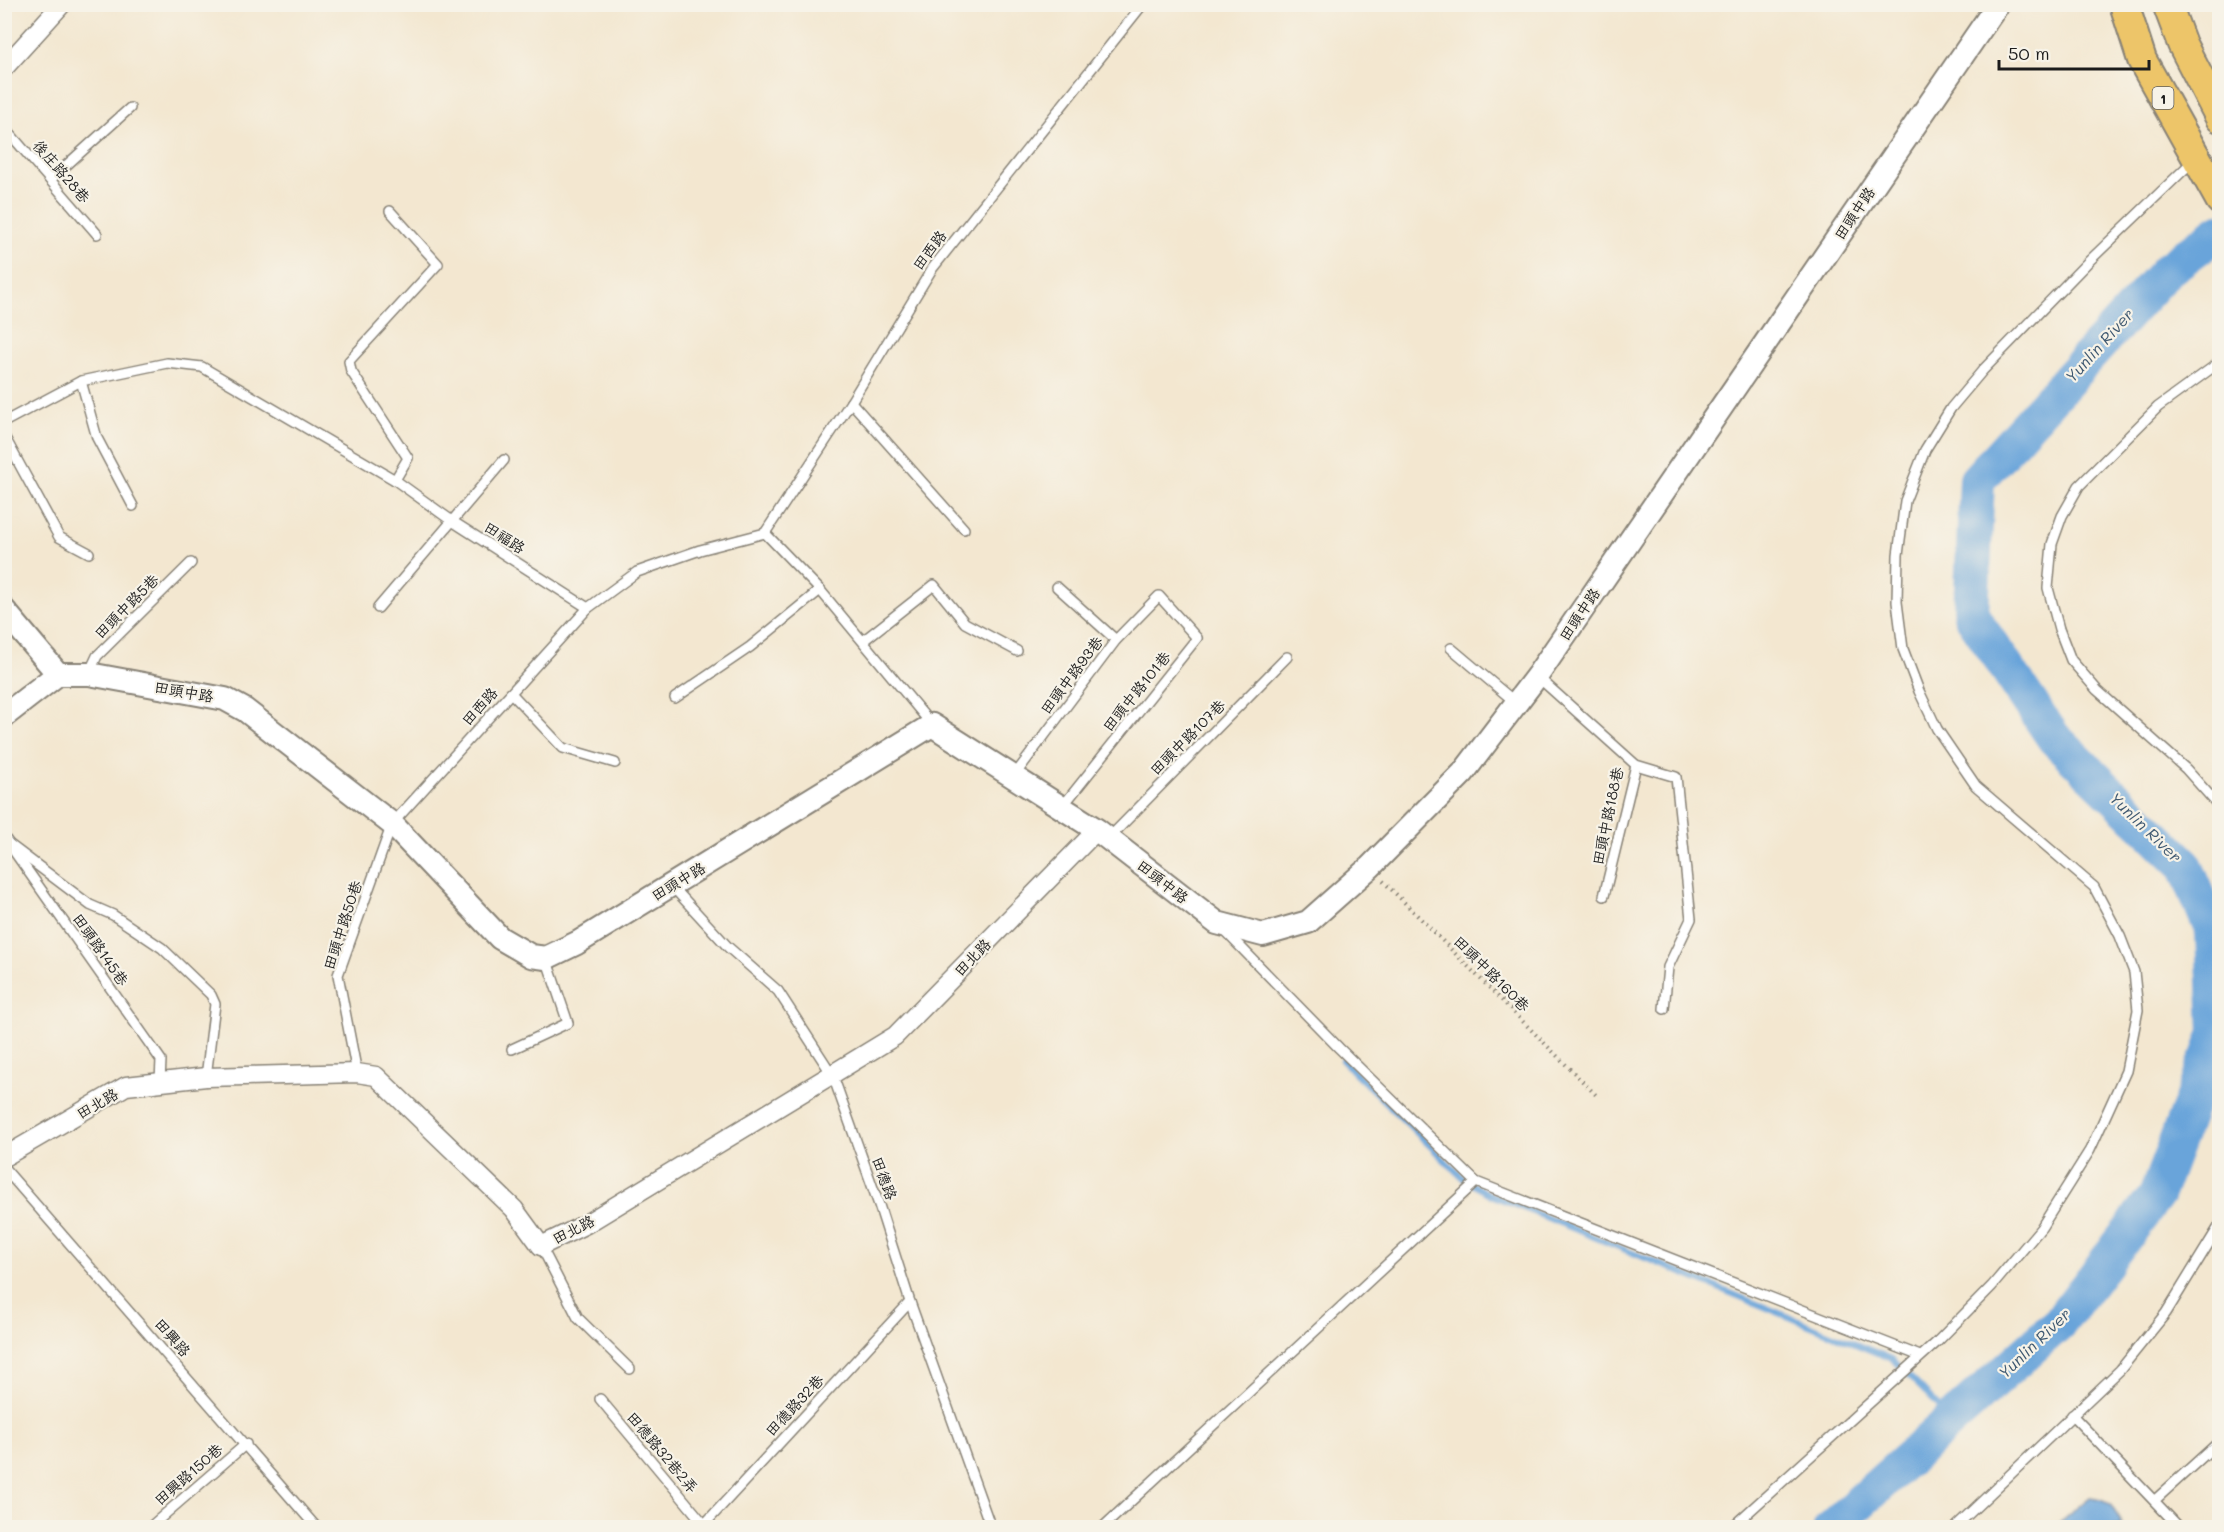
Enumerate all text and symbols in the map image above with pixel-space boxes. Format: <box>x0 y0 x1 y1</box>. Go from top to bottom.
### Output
scale bar <box>1999 33 2149 71</box>
text: 50 m <box>2008 41 2050 65</box>
road number: 1 <box>2152 87 2174 109</box>
street label: 後庄路28巷 <box>29 135 95 207</box>
street label: 田頭中路 <box>1829 183 1879 243</box>
street label: 田西路 <box>907 226 951 274</box>
water label: Yunlin River <box>2060 304 2138 386</box>
street label: 田福路 <box>481 516 529 558</box>
street label: 田頭中路5巷 <box>89 569 163 643</box>
street label: 田頭中路 <box>1554 584 1604 644</box>
street label: 田頭中路93巷 <box>1035 632 1107 718</box>
street label: 田頭中路101巷 <box>1097 647 1175 735</box>
street label: 田頭中路 <box>153 676 215 706</box>
street label: 田西路 <box>457 683 501 729</box>
street label: 田頭中路107巷 <box>1145 695 1229 779</box>
street label: 田頭中路188巷 <box>1587 765 1627 867</box>
water label: Yunlin River <box>2105 787 2187 867</box>
street label: 田頭中路 <box>1133 855 1193 907</box>
street label: 田頭中路 <box>647 857 709 905</box>
street label: 田頭中路50巷 <box>318 878 366 972</box>
street label: 田頭路145巷 <box>69 909 133 989</box>
street label: 田頭中路160巷 <box>1450 931 1534 1015</box>
street label: 田北路 <box>949 934 995 980</box>
street label: 田北路 <box>73 1083 121 1123</box>
street label: 田德路 <box>868 1153 902 1203</box>
street label: 田北路 <box>548 1210 598 1248</box>
water label: Yunlin River <box>1993 1303 2075 1383</box>
street label: 田興路 <box>151 1313 195 1361</box>
street label: 田德路32巷 <box>760 1370 828 1440</box>
street label: 田德路32巷2弄 <box>623 1407 703 1497</box>
street label: 田興路150巷 <box>149 1439 227 1509</box>

